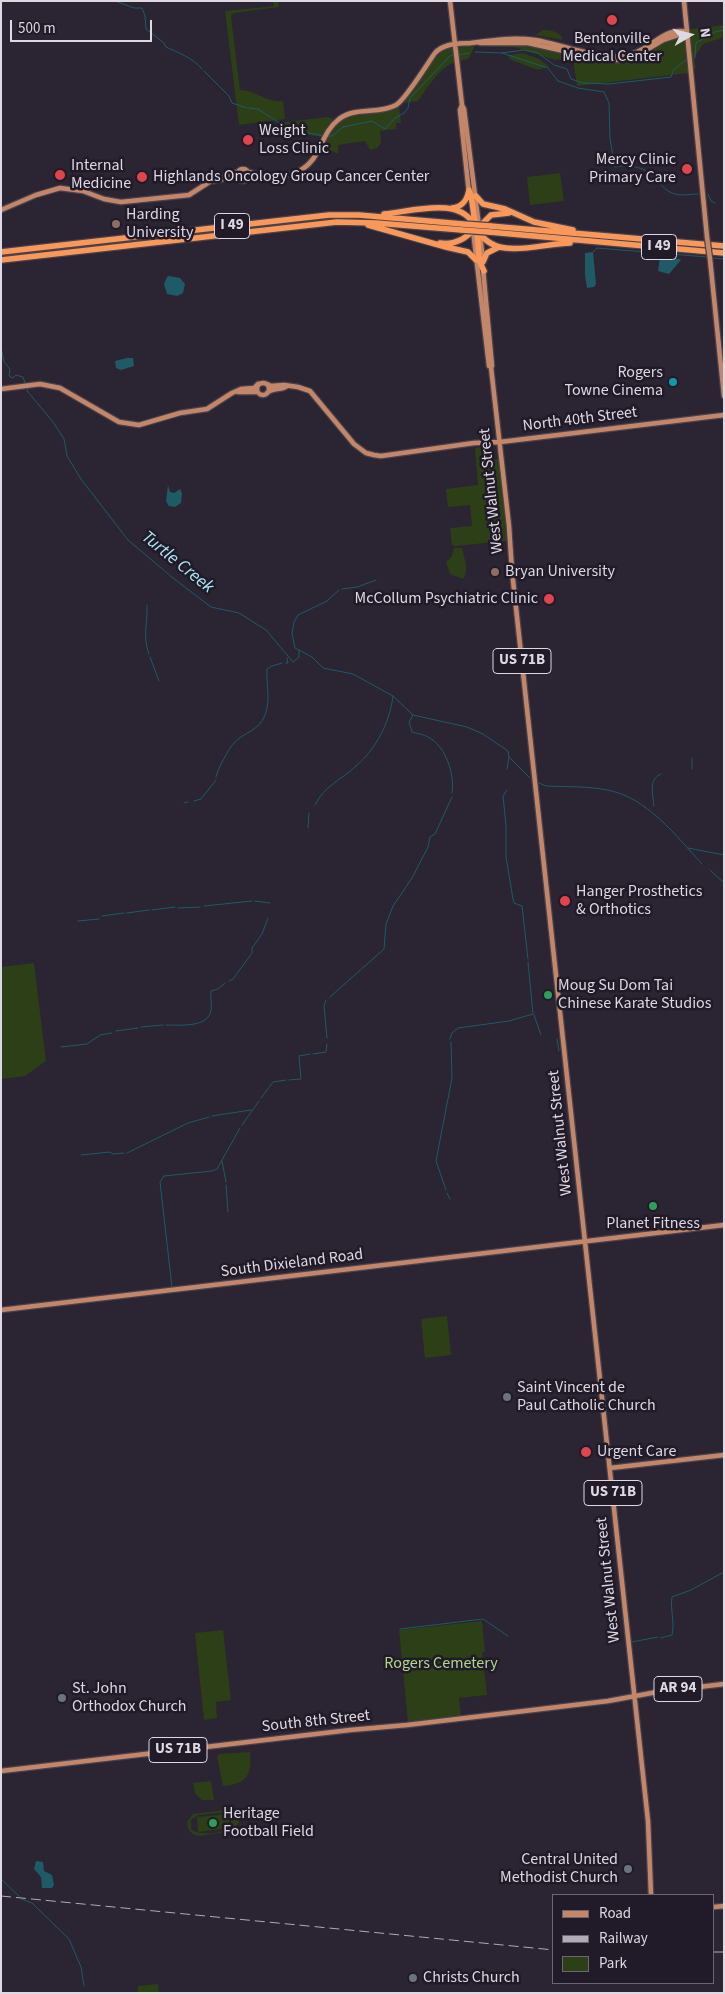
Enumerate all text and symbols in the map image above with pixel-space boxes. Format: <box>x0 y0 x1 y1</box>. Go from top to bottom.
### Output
scale bar <box>12 10 155 42</box>
north arrow <box>665 10 715 60</box>
marker: Bentonville Medical Center <box>605 13 619 27</box>
text: 500 m <box>18 18 56 39</box>
text: N <box>694 27 715 39</box>
place label: Bentonville Medical Center <box>562 29 662 67</box>
place label: Weight Loss Clinic <box>259 121 329 159</box>
marker: Weight Loss Clinic <box>241 133 255 147</box>
place label: Mercy Clinic Primary Care <box>589 150 676 188</box>
place label: Internal Medicine <box>71 156 131 194</box>
marker: Mercy Clinic Primary Care <box>680 162 694 176</box>
place label: Highlands Oncology Group Cancer Center <box>153 167 429 187</box>
marker: Internal Medicine <box>53 168 67 182</box>
marker: Highlands Oncology Group Cancer Center <box>135 170 149 184</box>
place label: Harding University <box>126 205 193 243</box>
road number: I 49 <box>214 214 250 238</box>
marker: Harding University <box>110 218 122 230</box>
road number: I 49 <box>642 234 676 260</box>
place label: Rogers Towne Cinema <box>564 363 663 401</box>
marker: Rogers Towne Cinema <box>667 376 679 388</box>
street label: North 40th Street <box>522 403 638 437</box>
street label: West Walnut Street <box>476 427 508 555</box>
water label: Turtle Creek <box>136 527 218 599</box>
place label: Bryan University <box>505 562 615 582</box>
marker: Bryan University <box>489 566 501 578</box>
place label: McCollum Psychiatric Clinic <box>355 589 538 609</box>
marker: McCollum Psychiatric Clinic <box>542 592 556 606</box>
road number: US 71B <box>493 648 551 674</box>
place label: Hanger Prosthetics & Orthotics <box>576 882 702 920</box>
marker: Hanger Prosthetics & Orthotics <box>558 894 572 908</box>
place label: Moug Su Dom Tai Chinese Karate Studios <box>558 976 711 1014</box>
marker: Moug Su Dom Tai Chinese Karate Studios <box>542 989 554 1001</box>
street label: West Walnut Street <box>545 1069 577 1197</box>
marker: Planet Fitness <box>647 1200 659 1212</box>
place label: Planet Fitness <box>606 1214 700 1234</box>
street label: South Dixieland Road <box>220 1246 364 1282</box>
place label: Saint Vincent de Paul Catholic Church <box>517 1378 656 1416</box>
marker: Saint Vincent de Paul Catholic Church <box>501 1391 513 1403</box>
place label: Urgent Care <box>597 1442 676 1462</box>
marker: Urgent Care <box>579 1445 593 1459</box>
road number: US 71B <box>584 1480 642 1506</box>
street label: West Walnut Street <box>593 1516 625 1644</box>
park label: Rogers Cemetery <box>384 1654 498 1674</box>
road number: AR 94 <box>654 1676 702 1702</box>
place label: St. John Orthodox Church <box>72 1679 187 1717</box>
marker: St. John Orthodox Church <box>56 1692 68 1704</box>
street label: South 8th Street <box>261 1707 371 1737</box>
road number: US 71B <box>149 1738 207 1762</box>
place label: Heritage Football Field <box>223 1804 314 1842</box>
marker: Heritage Football Field <box>207 1817 219 1829</box>
place label: Central United Methodist Church <box>500 1850 618 1888</box>
marker: Central United Methodist Church <box>622 1863 634 1875</box>
legend <box>552 1894 715 1984</box>
text: Road <box>599 1903 631 1924</box>
text: Railway <box>599 1928 648 1949</box>
text: Park <box>599 1953 627 1974</box>
place label: Christs Church <box>423 1968 520 1988</box>
marker: Christs Church <box>407 1972 419 1984</box>

